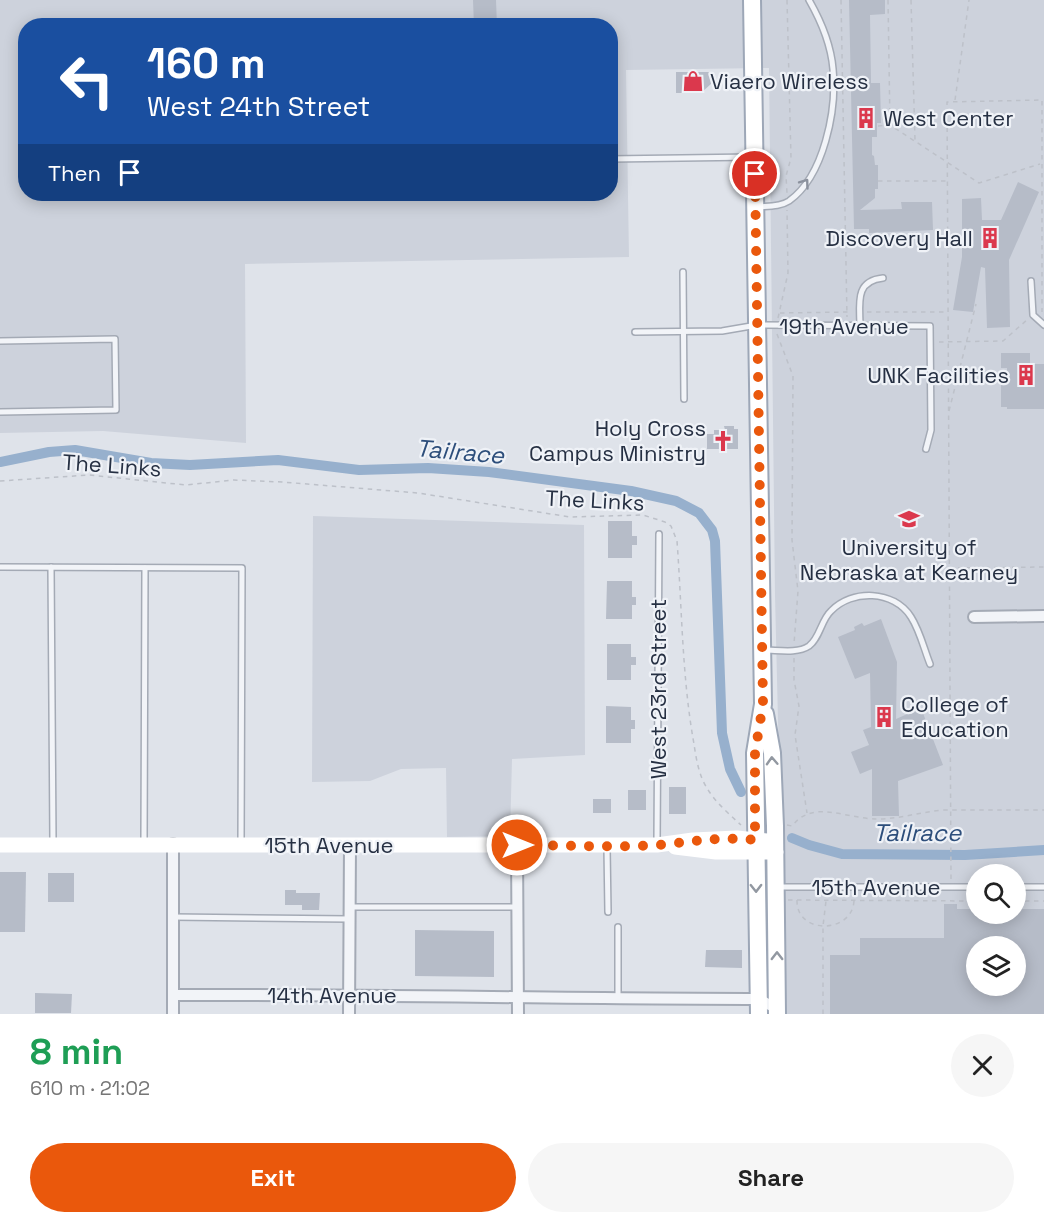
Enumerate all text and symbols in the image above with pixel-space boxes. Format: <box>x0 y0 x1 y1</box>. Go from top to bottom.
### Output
text: 160 m <box>147 37 266 90</box>
icon: left <box>48 42 126 120</box>
place label: Viaero Wireless <box>710 67 869 95</box>
shop icon: Viaero Wireless <box>681 69 705 93</box>
text: West 24th Street <box>147 89 370 124</box>
place label: West Center <box>883 104 1013 132</box>
building icon: West Center <box>854 106 878 130</box>
pin <box>729 148 780 199</box>
icon: arrive <box>113 156 146 189</box>
icon: arrive <box>738 157 771 190</box>
text: Then <box>48 159 101 187</box>
one-way arrow <box>797 178 808 189</box>
place label: Discovery Hall <box>825 224 973 252</box>
building icon: Discovery Hall <box>978 226 1002 250</box>
street label: 19th Avenue <box>779 312 909 340</box>
place label: UNK Facilities <box>867 361 1009 389</box>
building icon: UNK Facilities <box>1014 363 1038 387</box>
place label: Holy Cross Campus Ministry <box>529 414 706 467</box>
church icon: Holy Cross Campus Ministry <box>711 429 735 453</box>
water label: Tailrace <box>415 432 506 471</box>
street label: The Links <box>62 448 162 482</box>
street label: The Links <box>545 483 645 517</box>
school or university icon: University of Nebraska at Kearney <box>897 507 921 531</box>
place label: University of Nebraska at Kearney <box>800 533 1018 586</box>
street label: West 23rd Street <box>644 599 672 779</box>
place label: College of Education <box>901 690 1009 743</box>
building icon: College of Education <box>872 705 896 729</box>
one-way arrow <box>766 756 779 765</box>
position arrow <box>485 813 549 877</box>
water label: Tailrace <box>873 817 962 848</box>
street label: 15th Avenue <box>264 831 394 859</box>
map controls <box>966 864 1026 996</box>
button: search <box>966 864 1026 924</box>
street label: 15th Avenue <box>811 873 941 901</box>
one-way arrow <box>750 883 762 892</box>
button: layers <box>966 936 1026 996</box>
one-way arrow <box>771 951 783 960</box>
street label: 14th Avenue <box>267 981 397 1009</box>
text: 8 min <box>30 1029 123 1075</box>
button: close <box>951 1034 1014 1097</box>
text: 610 m · 21:02 <box>30 1075 150 1101</box>
button: Exit <box>30 1143 516 1212</box>
button: Share <box>528 1143 1014 1212</box>

